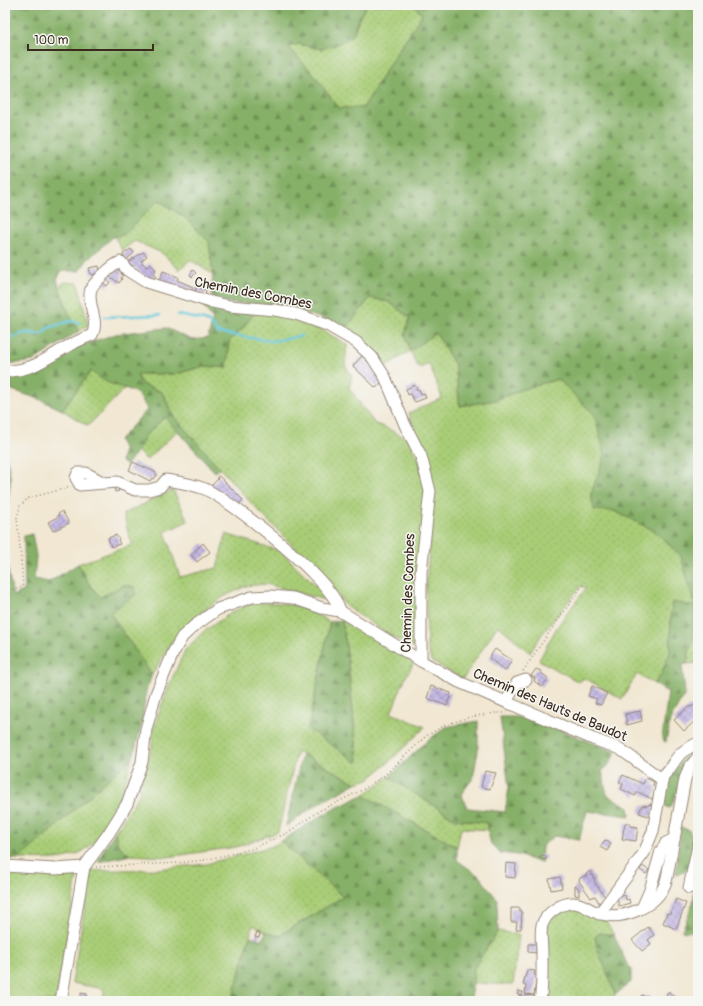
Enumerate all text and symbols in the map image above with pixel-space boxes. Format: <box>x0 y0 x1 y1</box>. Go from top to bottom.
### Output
scale bar <box>28 26 153 52</box>
text: 100 m <box>34 33 69 48</box>
street label: Chemin des Combes <box>193 273 314 313</box>
street label: Chemin des Combes <box>397 532 419 653</box>
street label: Chemin des Hauts de Baudot <box>470 665 630 745</box>

